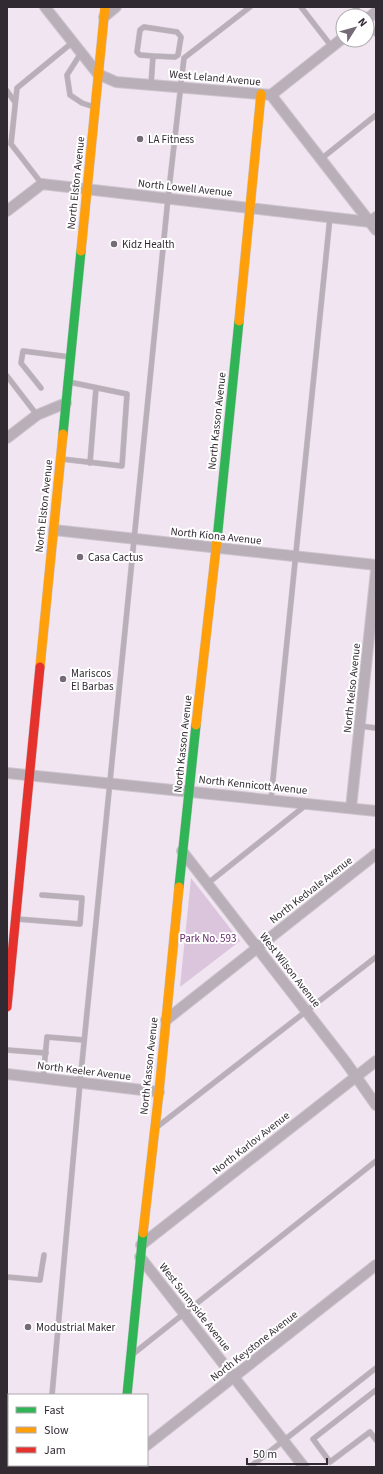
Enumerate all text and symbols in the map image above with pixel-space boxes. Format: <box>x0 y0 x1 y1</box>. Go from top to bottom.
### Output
north arrow <box>335 8 375 48</box>
text: N <box>354 15 371 30</box>
street label: West Leland Avenue <box>169 67 262 90</box>
place label: LA Fitness <box>148 132 194 147</box>
marker: LA Fitness <box>135 134 145 144</box>
street label: North Elston Avenue <box>64 135 88 230</box>
street label: North Lowell Avenue <box>137 176 234 200</box>
place label: Kidz Health <box>122 237 175 252</box>
marker: Kidz Health <box>109 239 119 249</box>
street label: North Kasson Avenue <box>204 371 230 471</box>
street label: North Elston Avenue <box>32 458 56 553</box>
street label: North Kiona Avenue <box>170 524 263 548</box>
place label: Casa Cactus <box>88 550 144 565</box>
marker: Casa Cactus <box>75 552 85 562</box>
street label: North Kelso Avenue <box>340 642 364 734</box>
place label: Mariscos El Barbas <box>71 666 114 694</box>
marker: Mariscos El Barbas <box>58 674 68 684</box>
street label: North Kasson Avenue <box>170 694 196 794</box>
street label: North Kennicott Avenue <box>198 772 309 798</box>
street label: North Kedvale Avenue <box>266 853 356 927</box>
street label: West Wilson Avenue <box>256 929 324 1011</box>
park label: Park No. 593 <box>179 931 237 946</box>
street label: North Kasson Avenue <box>136 1016 162 1116</box>
street label: North Keeler Avenue <box>36 1058 132 1084</box>
street label: North Karlov Avenue <box>209 1108 293 1178</box>
street label: West Sunnyside Avenue <box>156 1260 235 1355</box>
street label: North Keystone Avenue <box>207 1307 301 1385</box>
place label: Modustrial Maker <box>36 1320 115 1335</box>
marker: Modustrial Maker <box>23 1322 33 1332</box>
legend <box>8 1394 148 1466</box>
text: Fast <box>44 1402 64 1419</box>
text: Slow <box>44 1422 69 1439</box>
scale bar <box>247 1440 327 1466</box>
text: Jam <box>44 1442 66 1459</box>
text: 50 m <box>253 1446 277 1463</box>

